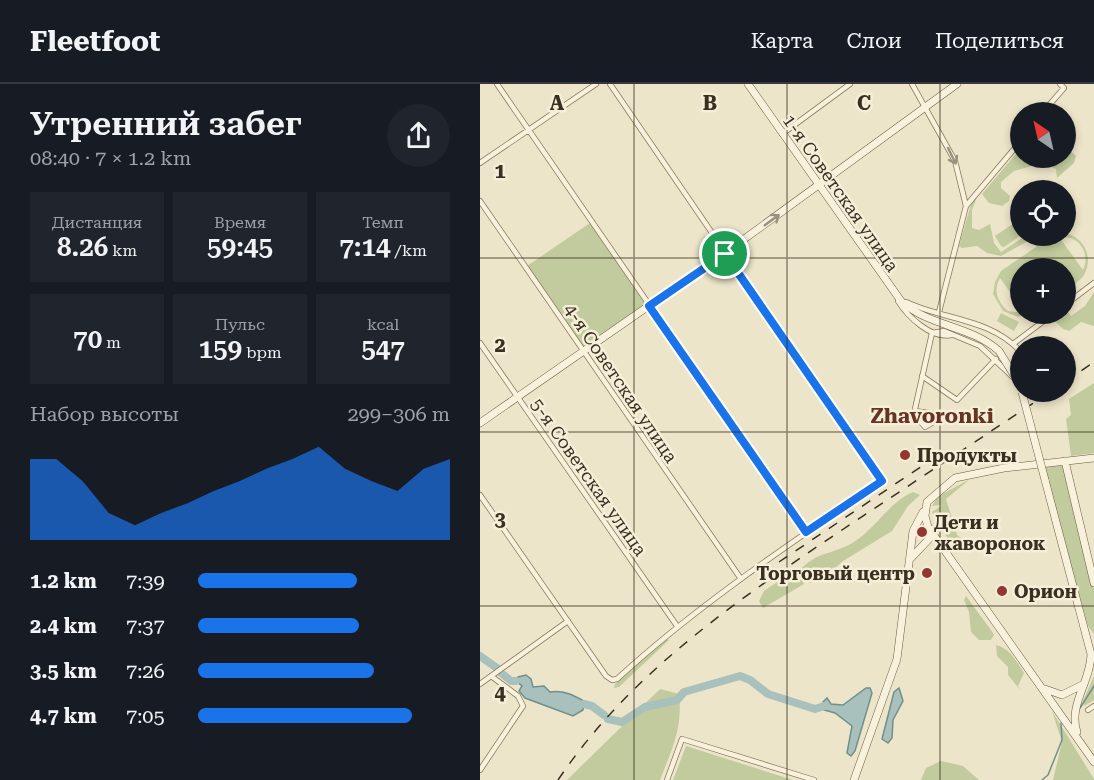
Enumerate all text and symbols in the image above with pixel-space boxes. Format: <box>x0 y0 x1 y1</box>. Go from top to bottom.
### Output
text: Fleetfoot <box>30 25 160 58</box>
text: Карта <box>751 29 814 53</box>
text: Слои <box>847 29 902 53</box>
text: Поделиться <box>935 29 1064 53</box>
text: A <box>550 91 565 115</box>
text: B <box>703 91 717 115</box>
text: C <box>857 91 871 115</box>
north arrow <box>1010 102 1076 168</box>
map controls <box>1010 102 1076 402</box>
text: Утренний забег <box>30 104 302 143</box>
button: share <box>387 104 450 167</box>
street label: 1-я Советская улица <box>779 110 903 276</box>
text: 08:40 · 7 × 1.2 km <box>30 146 191 170</box>
one-way arrow <box>946 146 958 164</box>
text: 1 <box>494 159 506 183</box>
button: locate <box>1010 180 1076 246</box>
text: Дистанция <box>52 213 142 232</box>
text: Время <box>214 213 266 232</box>
text: Темп <box>362 213 404 232</box>
one-way arrow <box>763 214 779 226</box>
pin <box>699 228 750 279</box>
text: 8.26 <box>57 232 108 262</box>
text: 59:45 <box>207 232 273 262</box>
text: 7:14 <box>339 232 391 262</box>
icon: arrive <box>708 237 741 270</box>
text: km <box>108 241 137 260</box>
text: /km <box>391 241 427 260</box>
button: + <box>1010 258 1076 324</box>
street label: 4-я Советская улица <box>560 299 682 467</box>
text: Пульс <box>215 315 265 334</box>
text: kcal <box>367 315 399 334</box>
text: 70 <box>73 324 102 354</box>
text: m <box>102 333 121 352</box>
text: 2 <box>494 333 506 357</box>
text: 159 <box>198 334 242 364</box>
text: 547 <box>361 334 405 364</box>
button: − <box>1010 336 1076 402</box>
text: bpm <box>242 343 282 362</box>
street label: 5-я Советская улица <box>527 394 651 560</box>
text: Набор высоты <box>30 402 179 426</box>
text: 299–306 m <box>347 402 450 426</box>
district label: Zhavoronki <box>870 404 994 428</box>
place label: Продукты <box>917 445 1017 466</box>
marker: Продукты <box>898 448 912 462</box>
text: 3 <box>494 507 506 531</box>
place label: Дети и жаворонок <box>934 512 1046 554</box>
marker: Дети и жаворонок <box>915 525 929 539</box>
place label: Торговый центр <box>756 563 915 584</box>
marker: Торговый центр <box>920 566 934 580</box>
text: 1.2 km <box>30 569 97 593</box>
text: 7:39 <box>126 569 165 593</box>
place label: Орион <box>1014 581 1077 602</box>
marker: Орион <box>995 584 1009 598</box>
text: 2.4 km <box>30 614 97 638</box>
text: 7:37 <box>126 614 165 638</box>
text: 3.5 km <box>30 659 97 683</box>
text: 7:26 <box>126 659 165 683</box>
text: 4 <box>494 681 506 705</box>
text: 4.7 km <box>30 704 97 728</box>
text: 7:05 <box>126 704 165 728</box>

